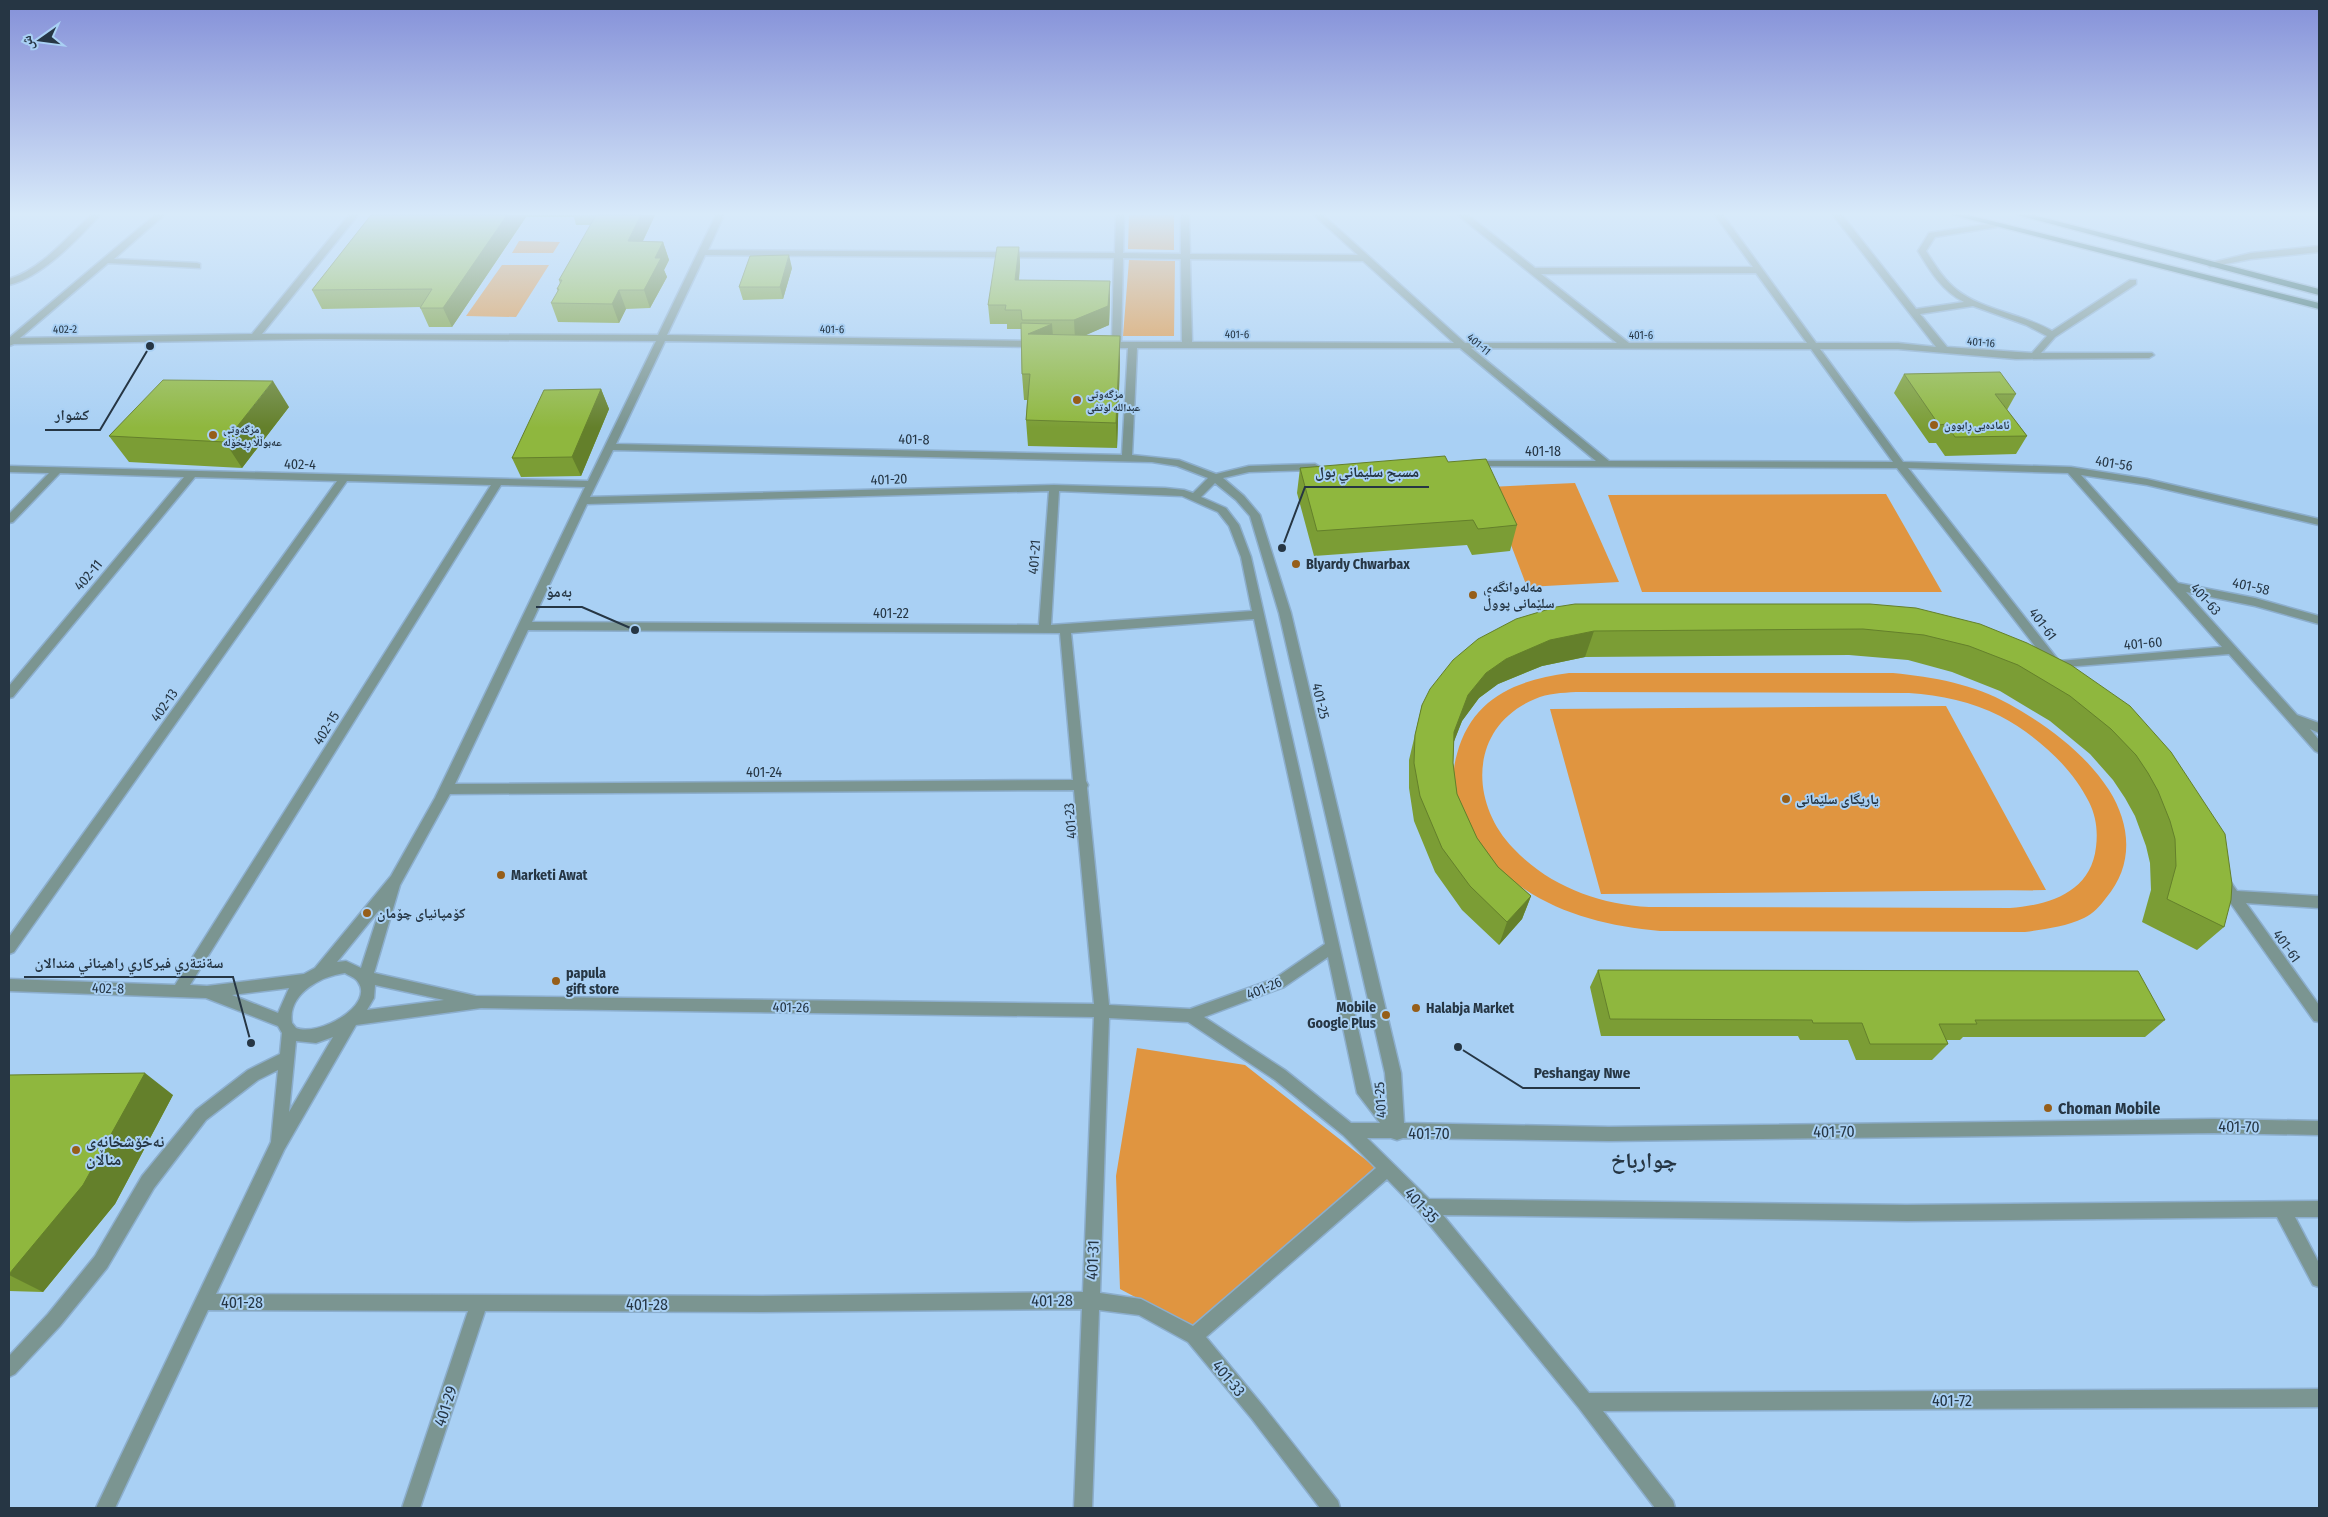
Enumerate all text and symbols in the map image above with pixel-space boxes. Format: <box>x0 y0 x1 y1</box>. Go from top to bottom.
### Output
north arrow <box>15 15 65 65</box>
text: ش <box>18 34 38 52</box>
street label: 402-2 <box>53 323 77 336</box>
street label: 401-6 <box>820 323 845 336</box>
street label: 401-6 <box>1225 328 1250 341</box>
street label: 401-6 <box>1629 329 1654 342</box>
street label: 401-11 <box>1464 331 1493 358</box>
street label: 401-16 <box>1966 335 1996 350</box>
place label: مزگەوتی عبداللە لوتفی <box>1087 388 1141 415</box>
marker: مزگەوتی عبداللە لوتفی <box>1071 394 1083 406</box>
callout: كشوار <box>45 400 100 430</box>
text: كشوار <box>54 406 90 424</box>
marker: ئامادەیی ڕابوون <box>1928 419 1940 431</box>
place label: ئامادەیی ڕابوون <box>1944 419 2009 434</box>
place label: مزگەوتی عەبوڵڵا ڕیخۆڵە <box>223 423 282 451</box>
marker: مزگەوتی عەبوڵڵا ڕیخۆڵە <box>207 429 219 441</box>
street label: 401-8 <box>898 431 930 448</box>
street label: 401-18 <box>1525 443 1561 460</box>
street label: 401-56 <box>2094 452 2134 475</box>
street label: 402-4 <box>284 456 316 473</box>
callout: مسبح سلیماني بول <box>1305 457 1429 487</box>
text: مسبح سلیماني بول <box>1315 463 1419 484</box>
street label: 401-20 <box>870 470 908 489</box>
street label: 401-21 <box>1025 539 1044 575</box>
street label: 402-11 <box>71 556 106 594</box>
place label: Blyardy Chwarbax <box>1306 556 1410 573</box>
marker: Blyardy Chwarbax <box>1290 558 1302 570</box>
street label: 401-58 <box>2231 574 2271 599</box>
callout: بەمۆ <box>536 577 582 607</box>
place label: مەلەوانگەی سلێمانی پووڵ <box>1483 579 1555 612</box>
street label: 401-63 <box>2187 580 2224 619</box>
text: بەمۆ <box>546 583 572 601</box>
marker: مەلەوانگەی سلێمانی پووڵ <box>1467 589 1479 601</box>
street label: 401-22 <box>873 605 909 622</box>
street label: 401-61 <box>2025 605 2060 644</box>
street label: 401-60 <box>2123 633 2163 654</box>
street label: 401-25 <box>1308 682 1333 721</box>
street label: 402-13 <box>147 686 182 725</box>
street label: 402-15 <box>310 708 343 748</box>
street label: 401-24 <box>746 764 782 781</box>
place label: یاریگای سلێمانی <box>1796 791 1879 808</box>
marker: یاریگای سلێمانی <box>1780 793 1792 805</box>
street label: 401-23 <box>1060 802 1081 840</box>
place label: Marketi Awat <box>511 867 589 884</box>
marker: Marketi Awat <box>495 869 507 881</box>
place label: کۆمپانیای چۆمان <box>377 905 466 922</box>
marker: کۆمپانیای چۆمان <box>361 907 373 919</box>
street label: 401-61 <box>2269 927 2304 966</box>
callout: سةنتةري فيركاري راهيناني مندالان <box>24 947 233 977</box>
text: سةنتةري فيركاري راهيناني مندالان <box>35 954 223 975</box>
place label: papula gift store <box>566 965 619 998</box>
street label: 401-26 <box>1244 973 1284 1003</box>
marker: papula gift store <box>550 975 562 987</box>
street label: 402-8 <box>92 979 124 998</box>
street label: 401-26 <box>773 999 809 1016</box>
place label: Mobile Google Plus <box>1307 999 1376 1032</box>
place label: Halabja Market <box>1426 1000 1515 1017</box>
marker: Halabja Market <box>1410 1002 1422 1014</box>
marker: Mobile Google Plus <box>1380 1009 1392 1021</box>
callout: Peshangay Nwe <box>1523 1058 1640 1088</box>
text: Peshangay Nwe <box>1534 1064 1631 1082</box>
street label: 401-25 <box>1371 1081 1390 1119</box>
place label: Choman Mobile <box>2058 1099 2160 1118</box>
marker: Choman Mobile <box>2042 1102 2054 1114</box>
street label: 401-70 <box>2218 1117 2260 1136</box>
street label: 401-70 <box>1813 1122 1855 1141</box>
street label: 401-70 <box>1408 1124 1450 1143</box>
place label: نەخۆشخانەی مناڵان <box>86 1132 164 1169</box>
marker: نەخۆشخانەی مناڵان <box>70 1144 82 1156</box>
district label: چوارباخ <box>1611 1147 1677 1174</box>
street label: 401-35 <box>1401 1184 1443 1227</box>
street label: 401-31 <box>1082 1240 1103 1280</box>
street label: 401-28 <box>1031 1291 1073 1310</box>
street label: 401-28 <box>221 1293 263 1312</box>
street label: 401-28 <box>626 1295 668 1314</box>
street label: 401-33 <box>1208 1356 1249 1400</box>
street label: 401-29 <box>430 1383 461 1429</box>
street label: 401-72 <box>1932 1391 1972 1410</box>

